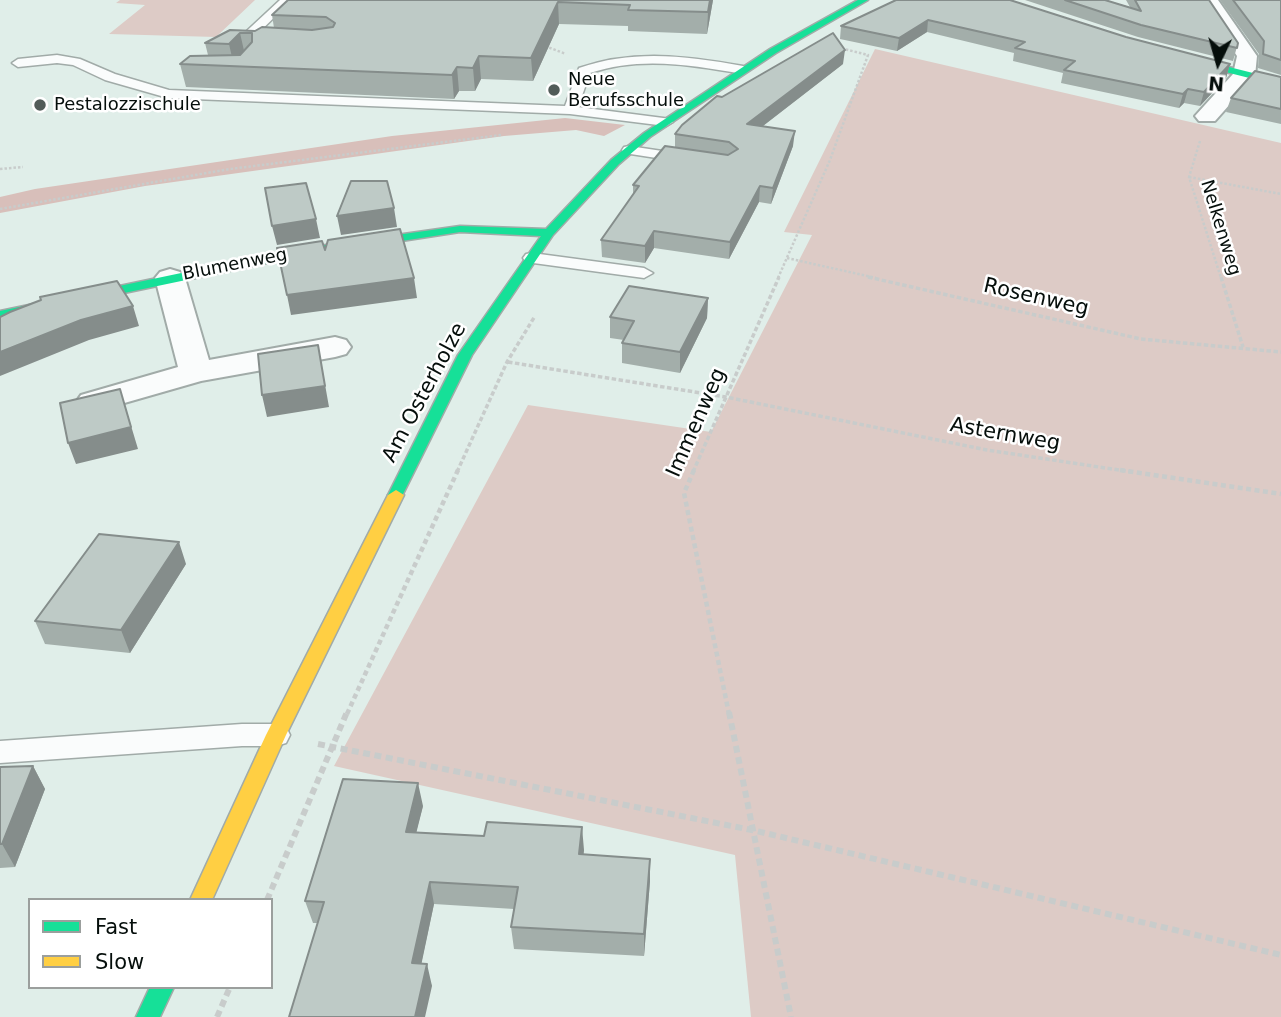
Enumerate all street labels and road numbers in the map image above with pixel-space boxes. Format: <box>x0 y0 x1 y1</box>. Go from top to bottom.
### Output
street label: Nelkenweg <box>1195 177 1245 279</box>
street label: Blumenweg <box>181 244 289 286</box>
street label: Rosenweg <box>981 274 1091 322</box>
street label: Am Osterholze <box>378 319 472 467</box>
street label: Immenweg <box>662 365 732 481</box>
street label: Asternweg <box>948 413 1062 457</box>

